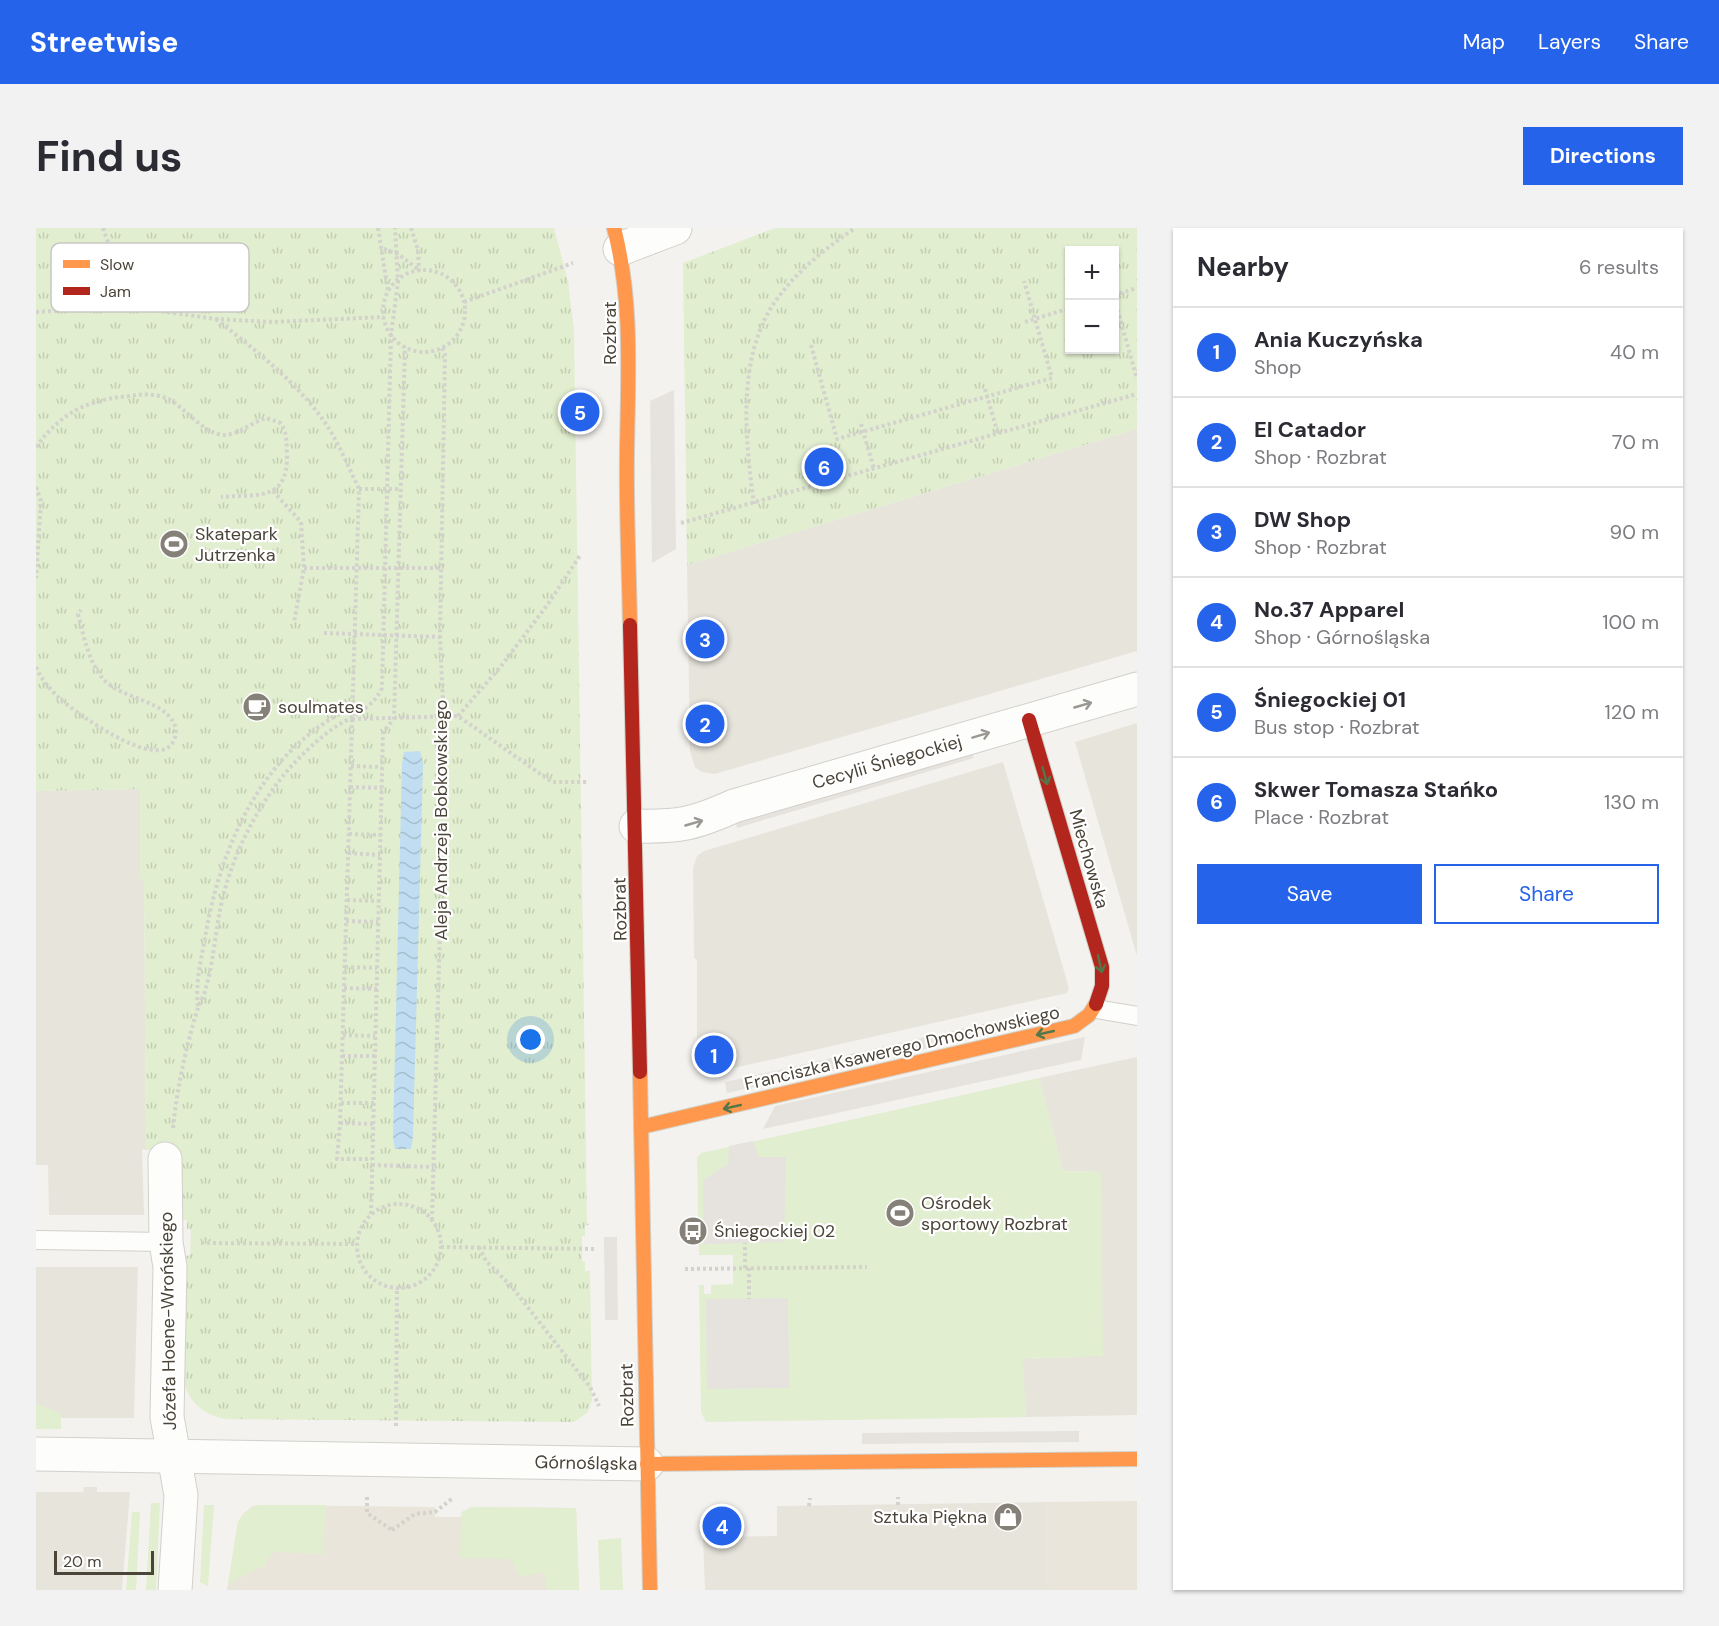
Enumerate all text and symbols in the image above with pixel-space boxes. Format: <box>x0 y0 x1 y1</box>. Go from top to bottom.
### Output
text: Streetwise <box>30 24 178 61</box>
text: Map <box>1463 28 1505 56</box>
text: Layers <box>1538 28 1601 56</box>
text: Share <box>1634 28 1689 56</box>
button: Directions <box>1523 127 1683 185</box>
text: Find us <box>36 129 182 184</box>
legend <box>51 243 249 312</box>
map controls <box>1065 246 1119 354</box>
button: + <box>1065 246 1119 300</box>
text: Nearby <box>1197 250 1289 284</box>
text: Slow <box>100 254 134 275</box>
text: 6 results <box>1579 254 1659 280</box>
text: Jam <box>100 281 131 302</box>
button: − <box>1065 300 1119 354</box>
street label: Rozbrat <box>598 301 622 365</box>
text: Ania Kuczyńska <box>1254 325 1423 354</box>
text: 1 <box>1213 339 1220 365</box>
text: 40 m <box>1610 339 1659 365</box>
text: Shop <box>1254 354 1301 380</box>
pin: 5 <box>560 390 600 435</box>
text: El Catador <box>1254 415 1366 444</box>
text: 2 <box>1211 429 1222 455</box>
text: 70 m <box>1612 429 1659 455</box>
pin: 6 <box>804 444 844 490</box>
text: Shop · Rozbrat <box>1254 444 1387 470</box>
text: DW Shop <box>1254 505 1351 534</box>
text: 3 <box>1210 519 1223 545</box>
text: 90 m <box>1610 519 1659 545</box>
place label: Skatepark Jutrzenka <box>195 522 278 567</box>
sports icon: Skatepark Jutrzenka <box>158 528 190 560</box>
text: Shop · Rozbrat <box>1254 534 1387 560</box>
text: No.37 Apparel <box>1254 595 1404 624</box>
text: 4 <box>1210 609 1223 635</box>
text: 100 m <box>1602 609 1659 635</box>
pin: 3 <box>686 616 724 662</box>
text: Shop · Górnośląska <box>1254 624 1430 650</box>
text: Śniegockiej 01 <box>1254 685 1406 714</box>
cafe icon: soulmates <box>241 691 273 723</box>
place label: soulmates <box>278 695 364 719</box>
street label: Aleja Andrzeja Bobkowskiego <box>429 699 453 941</box>
one-way arrow <box>1073 699 1092 710</box>
text: 5 <box>1210 699 1223 725</box>
text: 120 m <box>1605 699 1659 725</box>
pin: 2 <box>686 702 724 746</box>
text: Bus stop · Rozbrat <box>1254 714 1420 740</box>
street label: Cecylii Śniegockiej <box>809 729 965 795</box>
one-way arrow <box>971 729 990 740</box>
one-way arrow <box>1040 767 1051 786</box>
text: Skwer Tomasza Stańko <box>1254 775 1498 804</box>
text: 6 <box>1210 789 1223 815</box>
text: 130 m <box>1604 789 1659 815</box>
text: Place · Rozbrat <box>1254 804 1389 830</box>
street label: Miechowska <box>1063 807 1115 911</box>
one-way arrow <box>684 816 703 828</box>
button: Save <box>1197 864 1422 924</box>
button: Share <box>1434 864 1659 924</box>
street label: Rozbrat <box>607 877 633 941</box>
one-way arrow <box>1095 953 1106 973</box>
street label: Franciszka Ksawerego Dmochowskiego <box>742 1000 1062 1096</box>
your location <box>516 1025 545 1054</box>
one-way arrow <box>1035 1028 1055 1039</box>
pin: 1 <box>694 1032 734 1078</box>
one-way arrow <box>723 1101 742 1113</box>
place label: Ośrodek sportowy Rozbrat <box>921 1191 1068 1236</box>
sports icon: Ośrodek sportowy Rozbrat <box>884 1197 916 1229</box>
street label: Józefa Hoene-Wrońskiego <box>154 1211 182 1431</box>
bus stop icon: Śniegockiej 02 <box>677 1215 709 1247</box>
place label: Śniegockiej 02 <box>714 1219 835 1243</box>
street label: Rozbrat <box>614 1363 640 1427</box>
street label: Górnośląska <box>534 1450 638 1476</box>
shop icon: Sztuka Piękna <box>992 1501 1024 1533</box>
pin: 4 <box>702 1504 742 1548</box>
place label: Sztuka Piękna <box>873 1505 987 1529</box>
scale bar <box>54 1548 154 1576</box>
text: 20 m <box>63 1551 102 1572</box>

